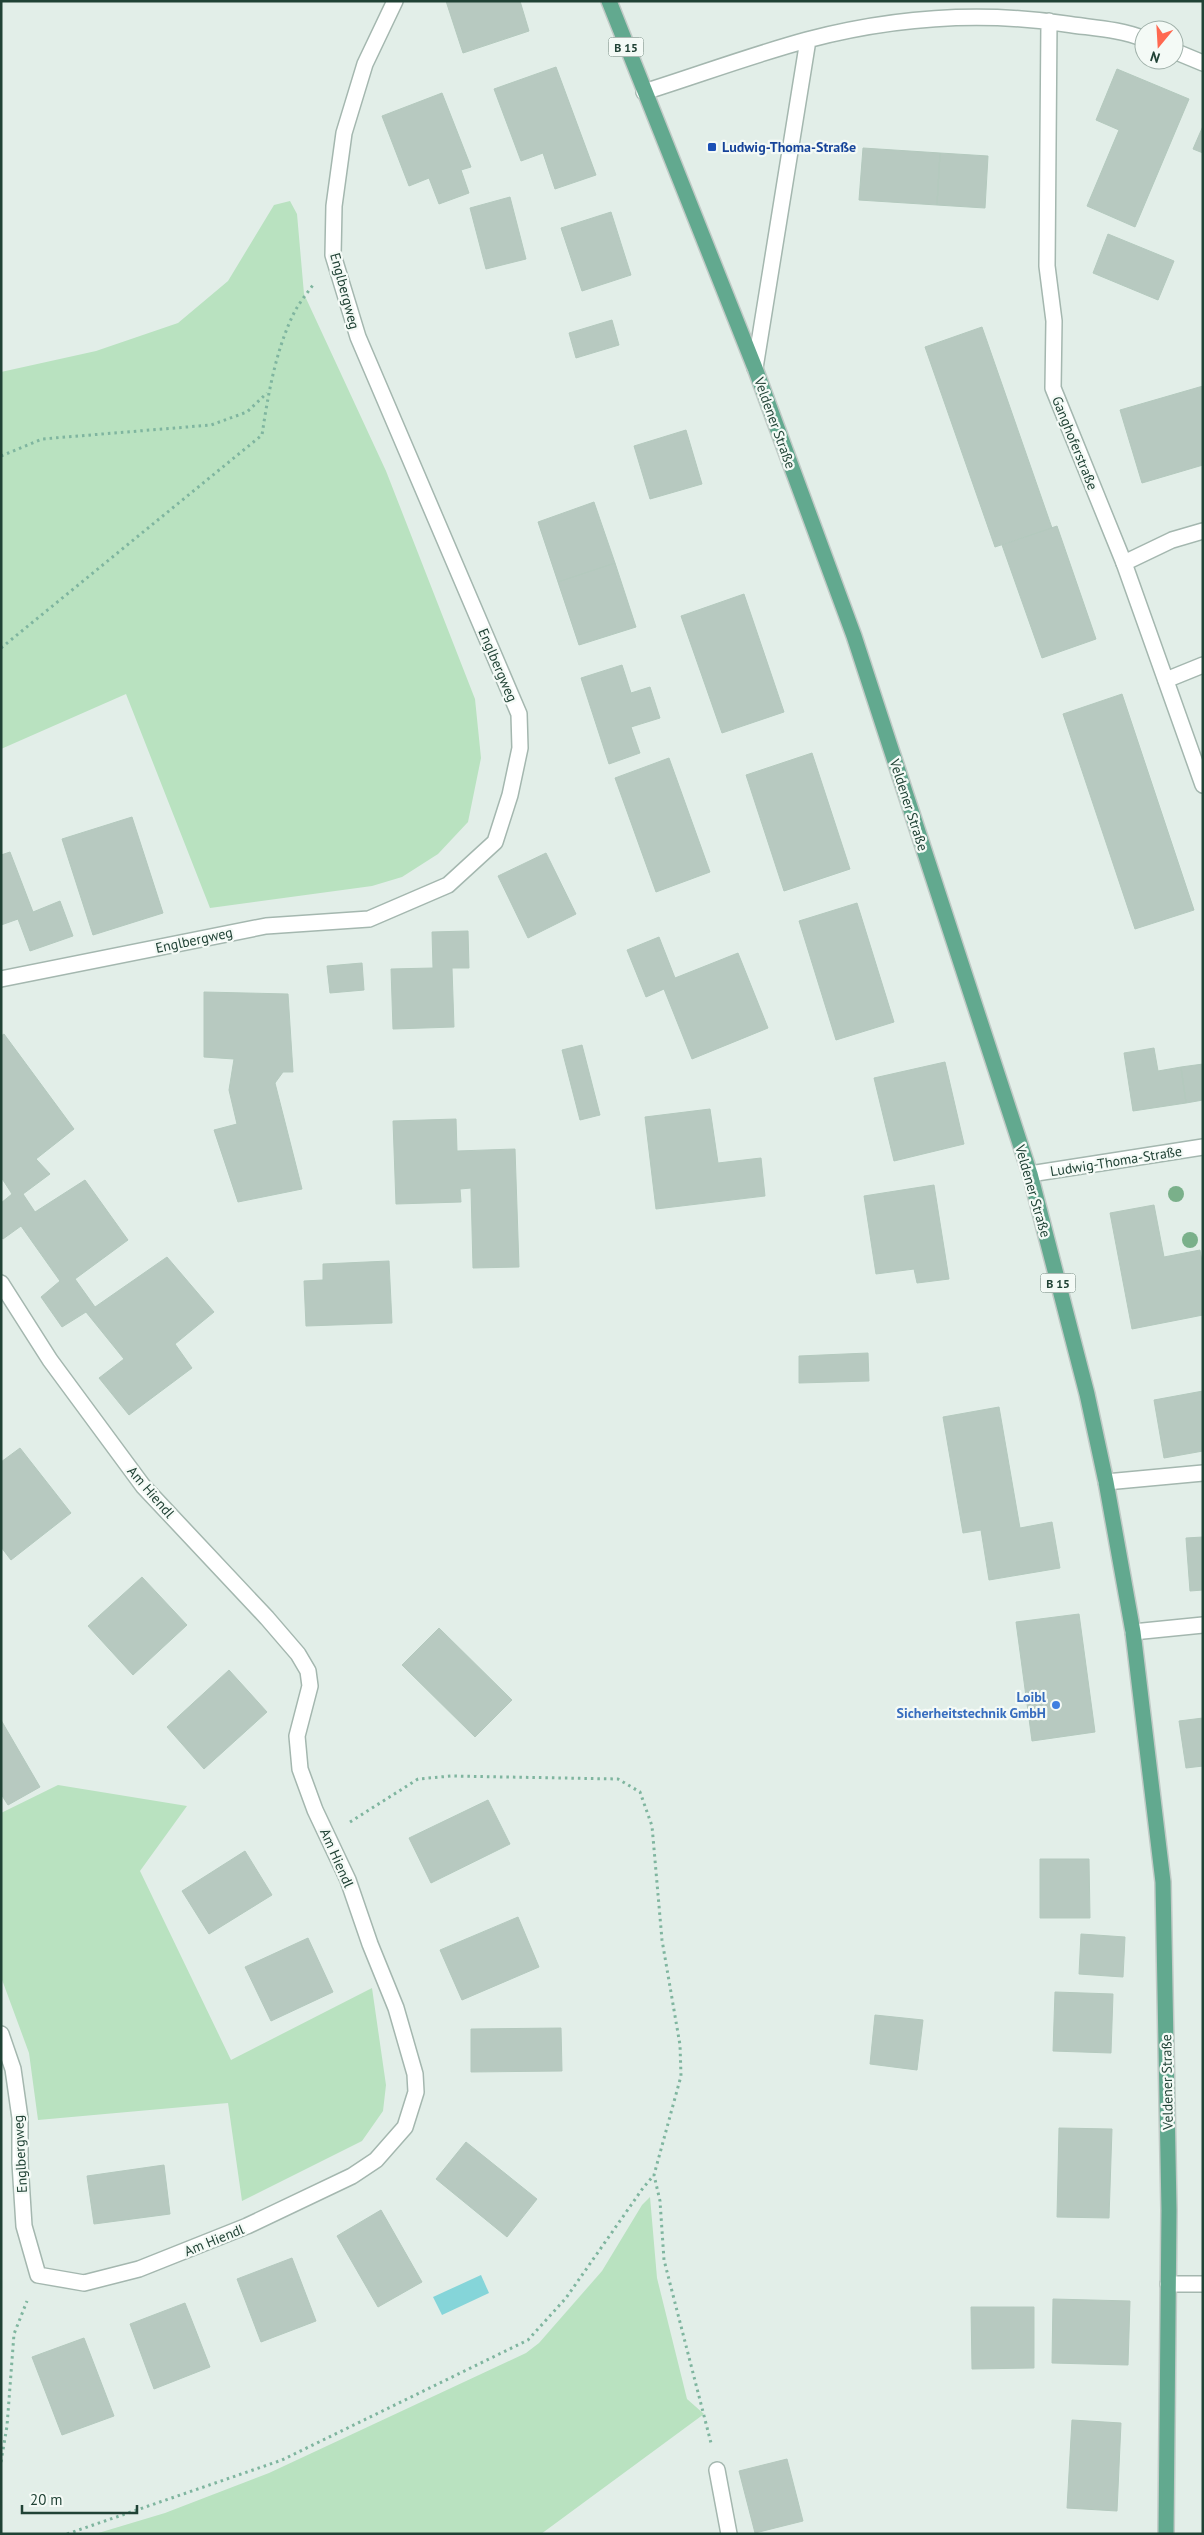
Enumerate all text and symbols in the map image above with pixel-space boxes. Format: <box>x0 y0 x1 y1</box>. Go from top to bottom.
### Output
north arrow <box>1134 20 1184 70</box>
road number: B 15 <box>608 38 644 56</box>
text: N <box>1148 47 1162 67</box>
place label: Ludwig-Thoma-Straße <box>722 138 856 156</box>
marker: Ludwig-Thoma-Straße <box>706 141 718 153</box>
street label: Englbergweg <box>326 251 364 331</box>
street label: Veldener Straße <box>750 374 800 471</box>
street label: Ganghoferstraße <box>1048 393 1102 493</box>
street label: Englbergweg <box>474 625 522 705</box>
street label: Veldener Straße <box>885 756 932 853</box>
street label: Englbergweg <box>154 923 234 957</box>
street label: Veldener Straße <box>1011 1142 1055 1239</box>
street label: Ludwig-Thoma-Straße <box>1049 1142 1183 1180</box>
road number: B 15 <box>1040 1274 1076 1292</box>
street label: Am Hiendl <box>124 1462 178 1522</box>
place label: Loibl Sicherheitstechnik GmbH <box>897 1688 1047 1722</box>
marker: Loibl Sicherheitstechnik GmbH <box>1050 1699 1062 1711</box>
street label: Am Hiendl <box>316 1826 358 1890</box>
street label: Veldener Straße <box>1157 2034 1177 2131</box>
street label: Englbergweg <box>9 2114 31 2194</box>
street label: Am Hiendl <box>181 2220 247 2260</box>
scale bar <box>22 2482 138 2514</box>
text: 20 m <box>30 2490 63 2509</box>

